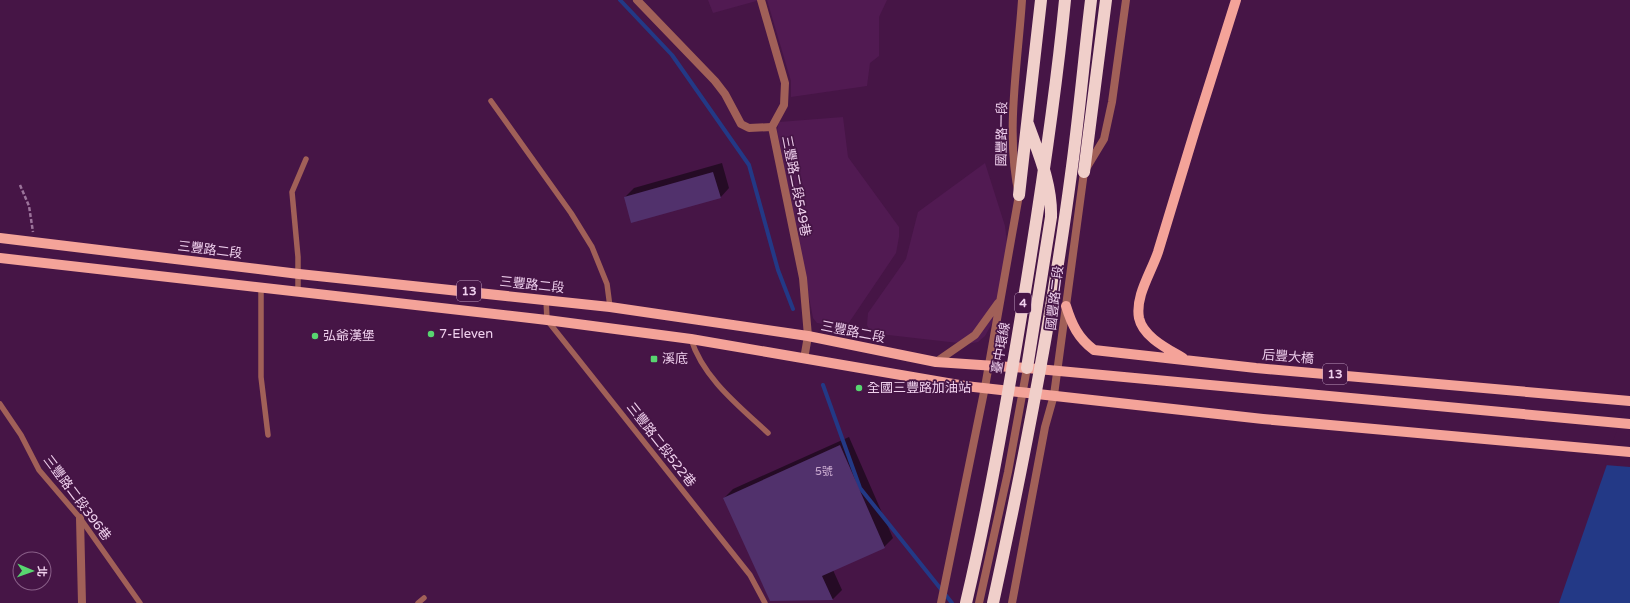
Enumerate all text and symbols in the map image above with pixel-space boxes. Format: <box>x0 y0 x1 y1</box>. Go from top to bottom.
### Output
street label: 國豐路一段 <box>993 101 1011 167</box>
street label: 三豐路二段549巷 <box>778 134 814 238</box>
street label: 三豐路二段 <box>177 238 243 262</box>
street label: 國豐路二段 <box>1043 265 1067 331</box>
street label: 三豐路二段 <box>499 274 565 296</box>
road number: 13 <box>457 281 481 301</box>
road number: 4 <box>1015 293 1031 313</box>
street label: 三豐路二段 <box>820 318 886 346</box>
street label: 臺中環線 <box>989 321 1013 375</box>
place label: 7-Eleven <box>439 326 493 342</box>
place label: 弘爺漢堡 <box>323 328 375 344</box>
marker: 7-Eleven <box>426 329 436 339</box>
marker: 弘爺漢堡 <box>310 331 320 341</box>
street label: 后豐大橋 <box>1261 347 1315 367</box>
place label: 溪底 <box>662 351 688 367</box>
marker: 溪底 <box>649 354 659 364</box>
road number: 13 <box>1323 364 1347 384</box>
place label: 全國三豐路加油站 <box>867 380 971 396</box>
marker: 全國三豐路加油站 <box>854 383 864 393</box>
street label: 三豐路二段522巷 <box>623 400 699 490</box>
street label: 三豐路二段396巷 <box>40 452 114 544</box>
house number: 5號 <box>815 465 833 478</box>
north arrow <box>12 551 52 591</box>
text: 北 <box>35 566 48 577</box>

